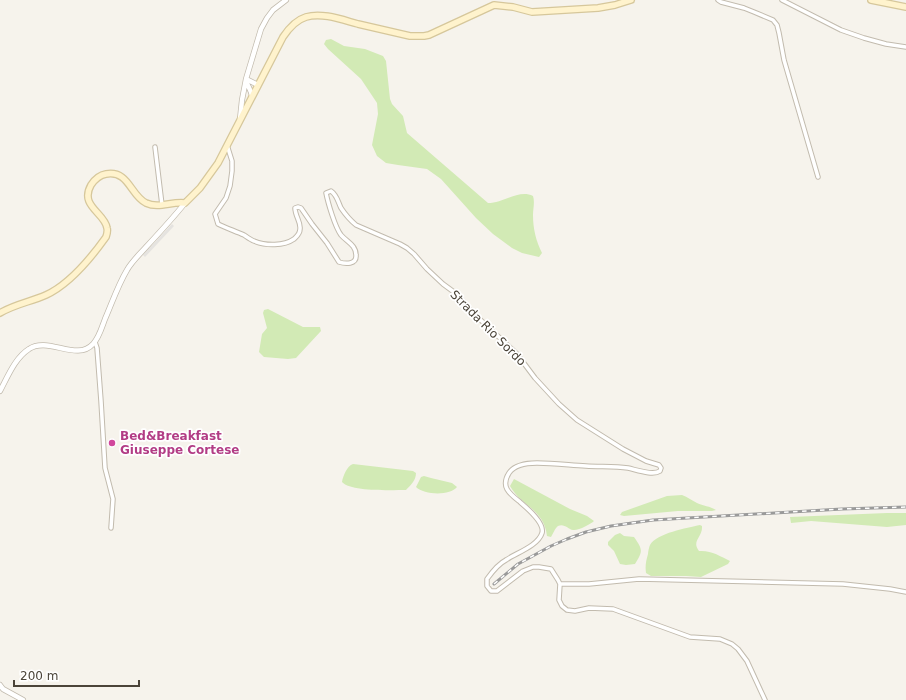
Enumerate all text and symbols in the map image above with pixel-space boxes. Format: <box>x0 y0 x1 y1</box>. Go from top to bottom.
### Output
street label: Strada Rio Sordo <box>447 287 529 369</box>
place label: Bed&Breakfast Giuseppe Cortese <box>120 429 239 457</box>
marker: Bed&Breakfast Giuseppe Cortese <box>107 438 117 448</box>
scale bar <box>14 662 139 688</box>
text: 200 m <box>20 669 58 683</box>

